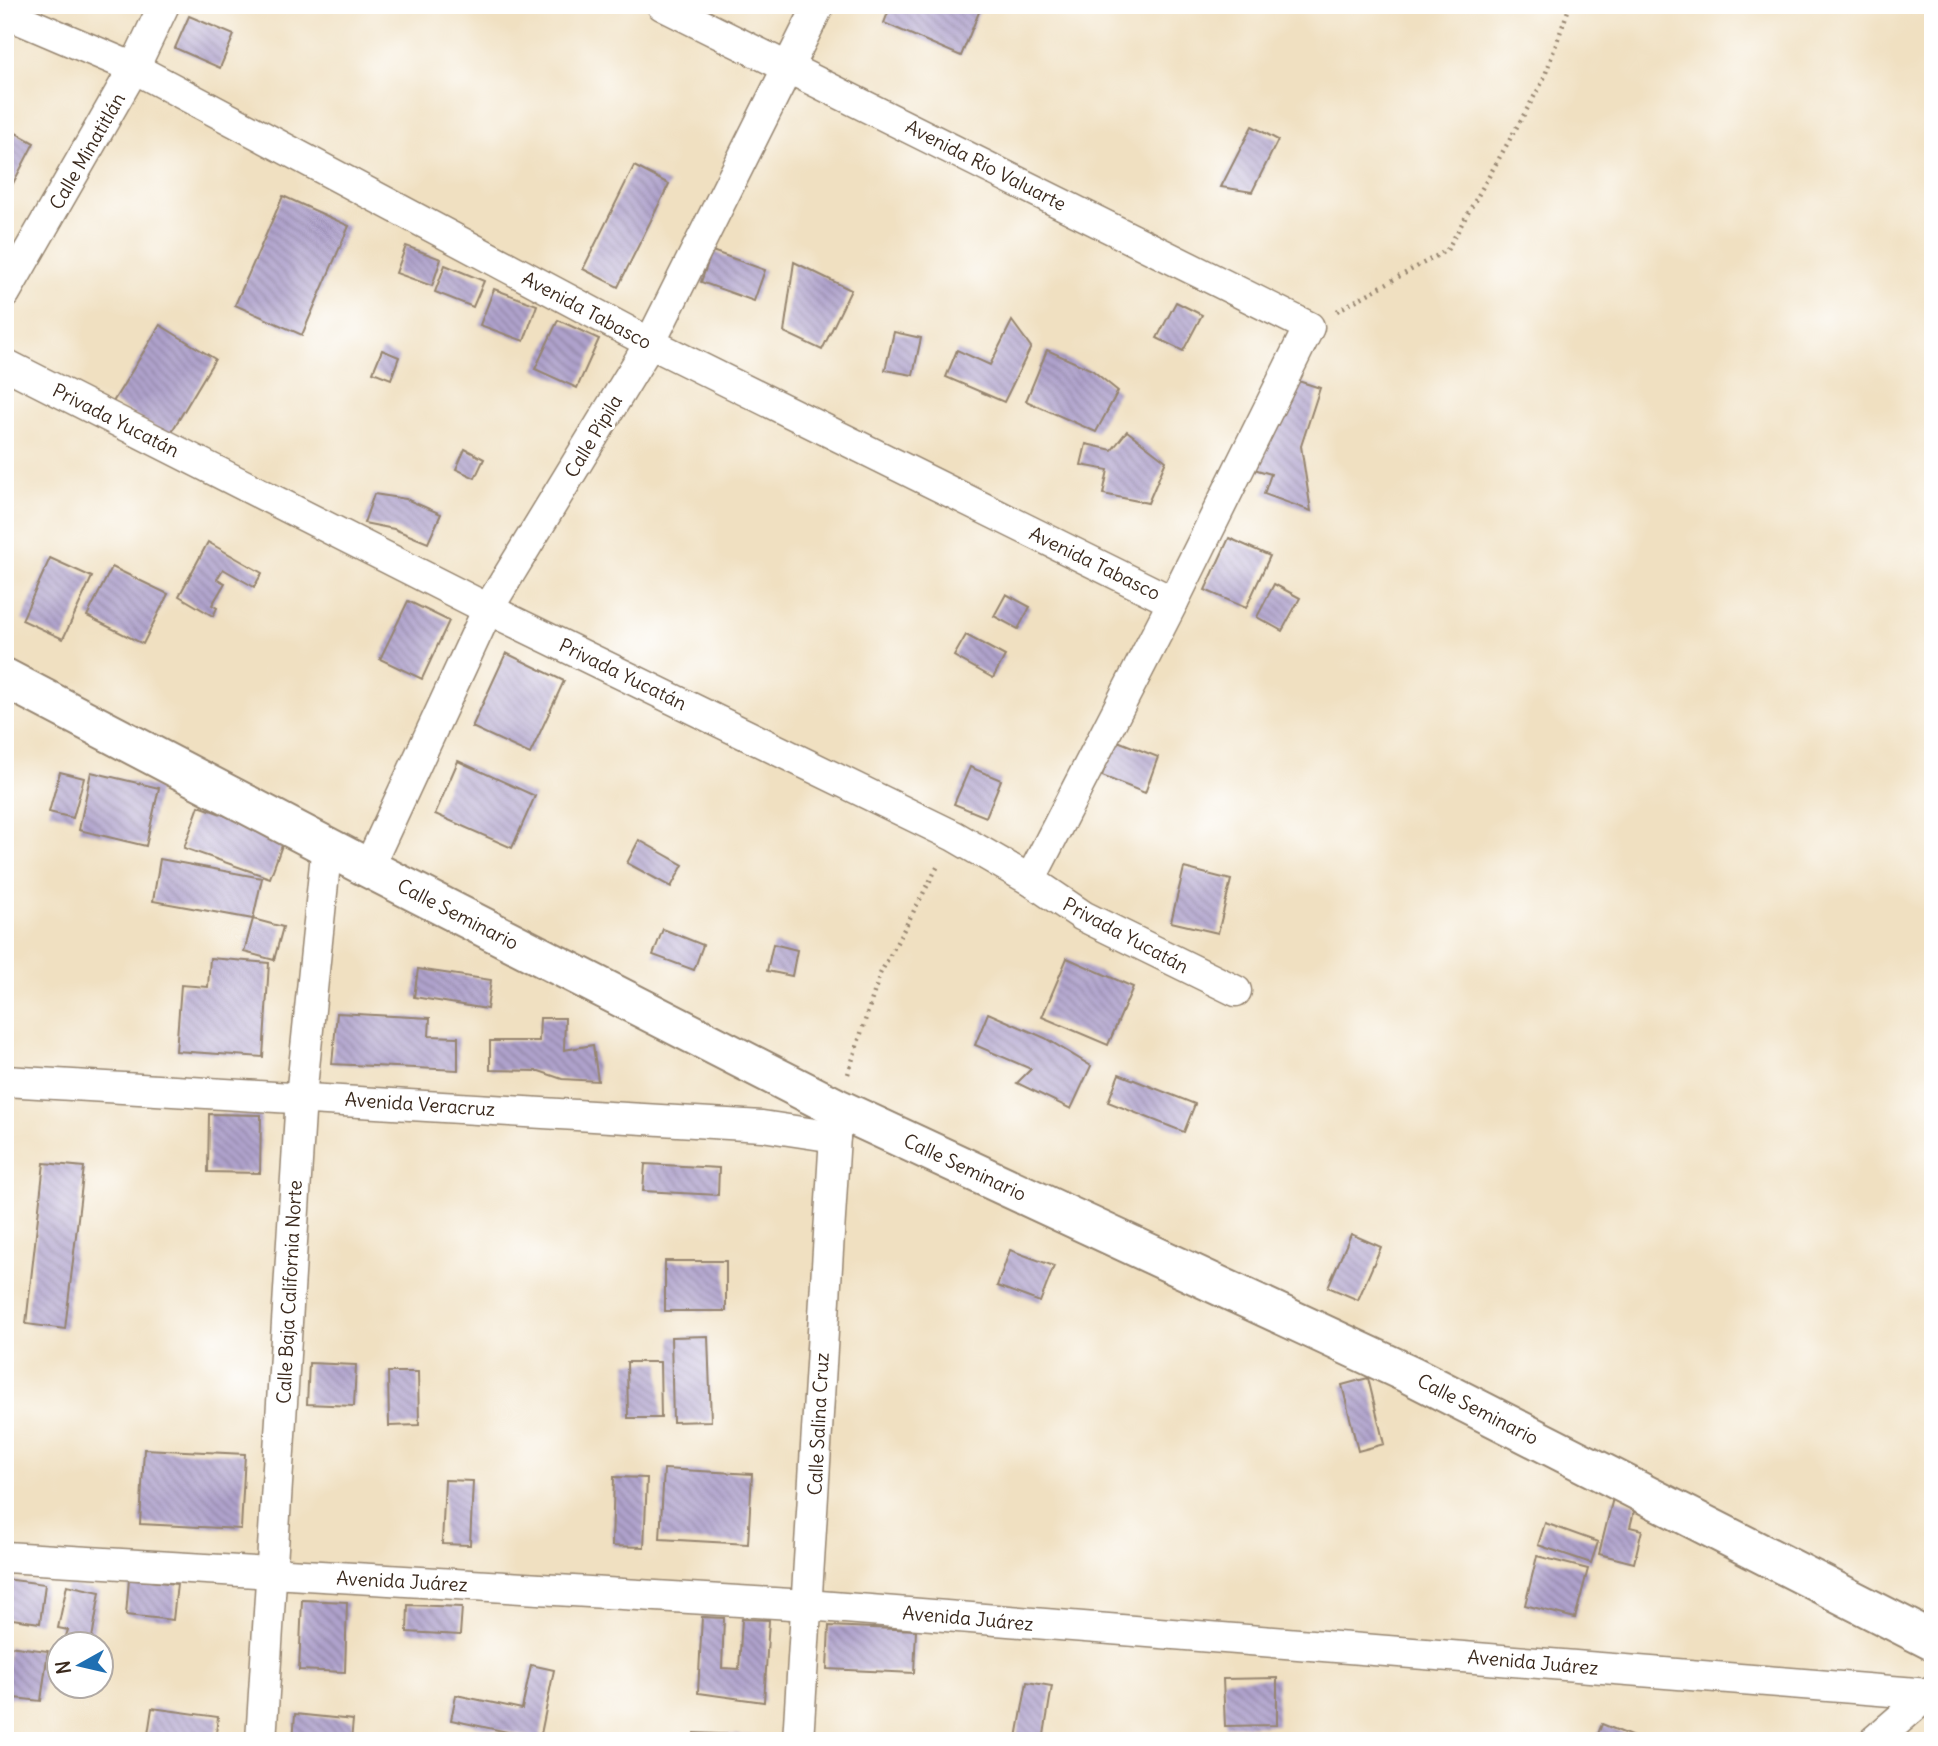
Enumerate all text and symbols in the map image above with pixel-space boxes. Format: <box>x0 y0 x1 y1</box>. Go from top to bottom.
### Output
street label: Calle Minatitlán <box>44 88 130 214</box>
street label: Avenida Río Valuarte <box>902 114 1070 216</box>
street label: Avenida Tabasco <box>518 266 656 354</box>
street label: Privada Yucatán <box>49 378 183 462</box>
street label: Calle Pípila <box>559 390 627 482</box>
street label: Avenida Tabasco <box>1025 521 1165 605</box>
street label: Privada Yucatán <box>555 633 691 715</box>
street label: Calle Seminario <box>393 873 523 955</box>
street label: Privada Yucatán <box>1059 892 1193 978</box>
street label: Avenida Veracruz <box>344 1087 496 1121</box>
street label: Calle Seminario <box>900 1128 1030 1206</box>
street label: Calle Baja California Norte <box>271 1180 307 1404</box>
street label: Calle Salina Cruz <box>802 1352 834 1496</box>
street label: Calle Seminario <box>1413 1368 1543 1450</box>
street label: Avenida Juárez <box>336 1566 468 1596</box>
street label: Avenida Juárez <box>902 1600 1034 1636</box>
north arrow <box>46 1630 116 1700</box>
street label: Avenida Juárez <box>1467 1644 1599 1680</box>
text: N <box>50 1659 76 1676</box>

